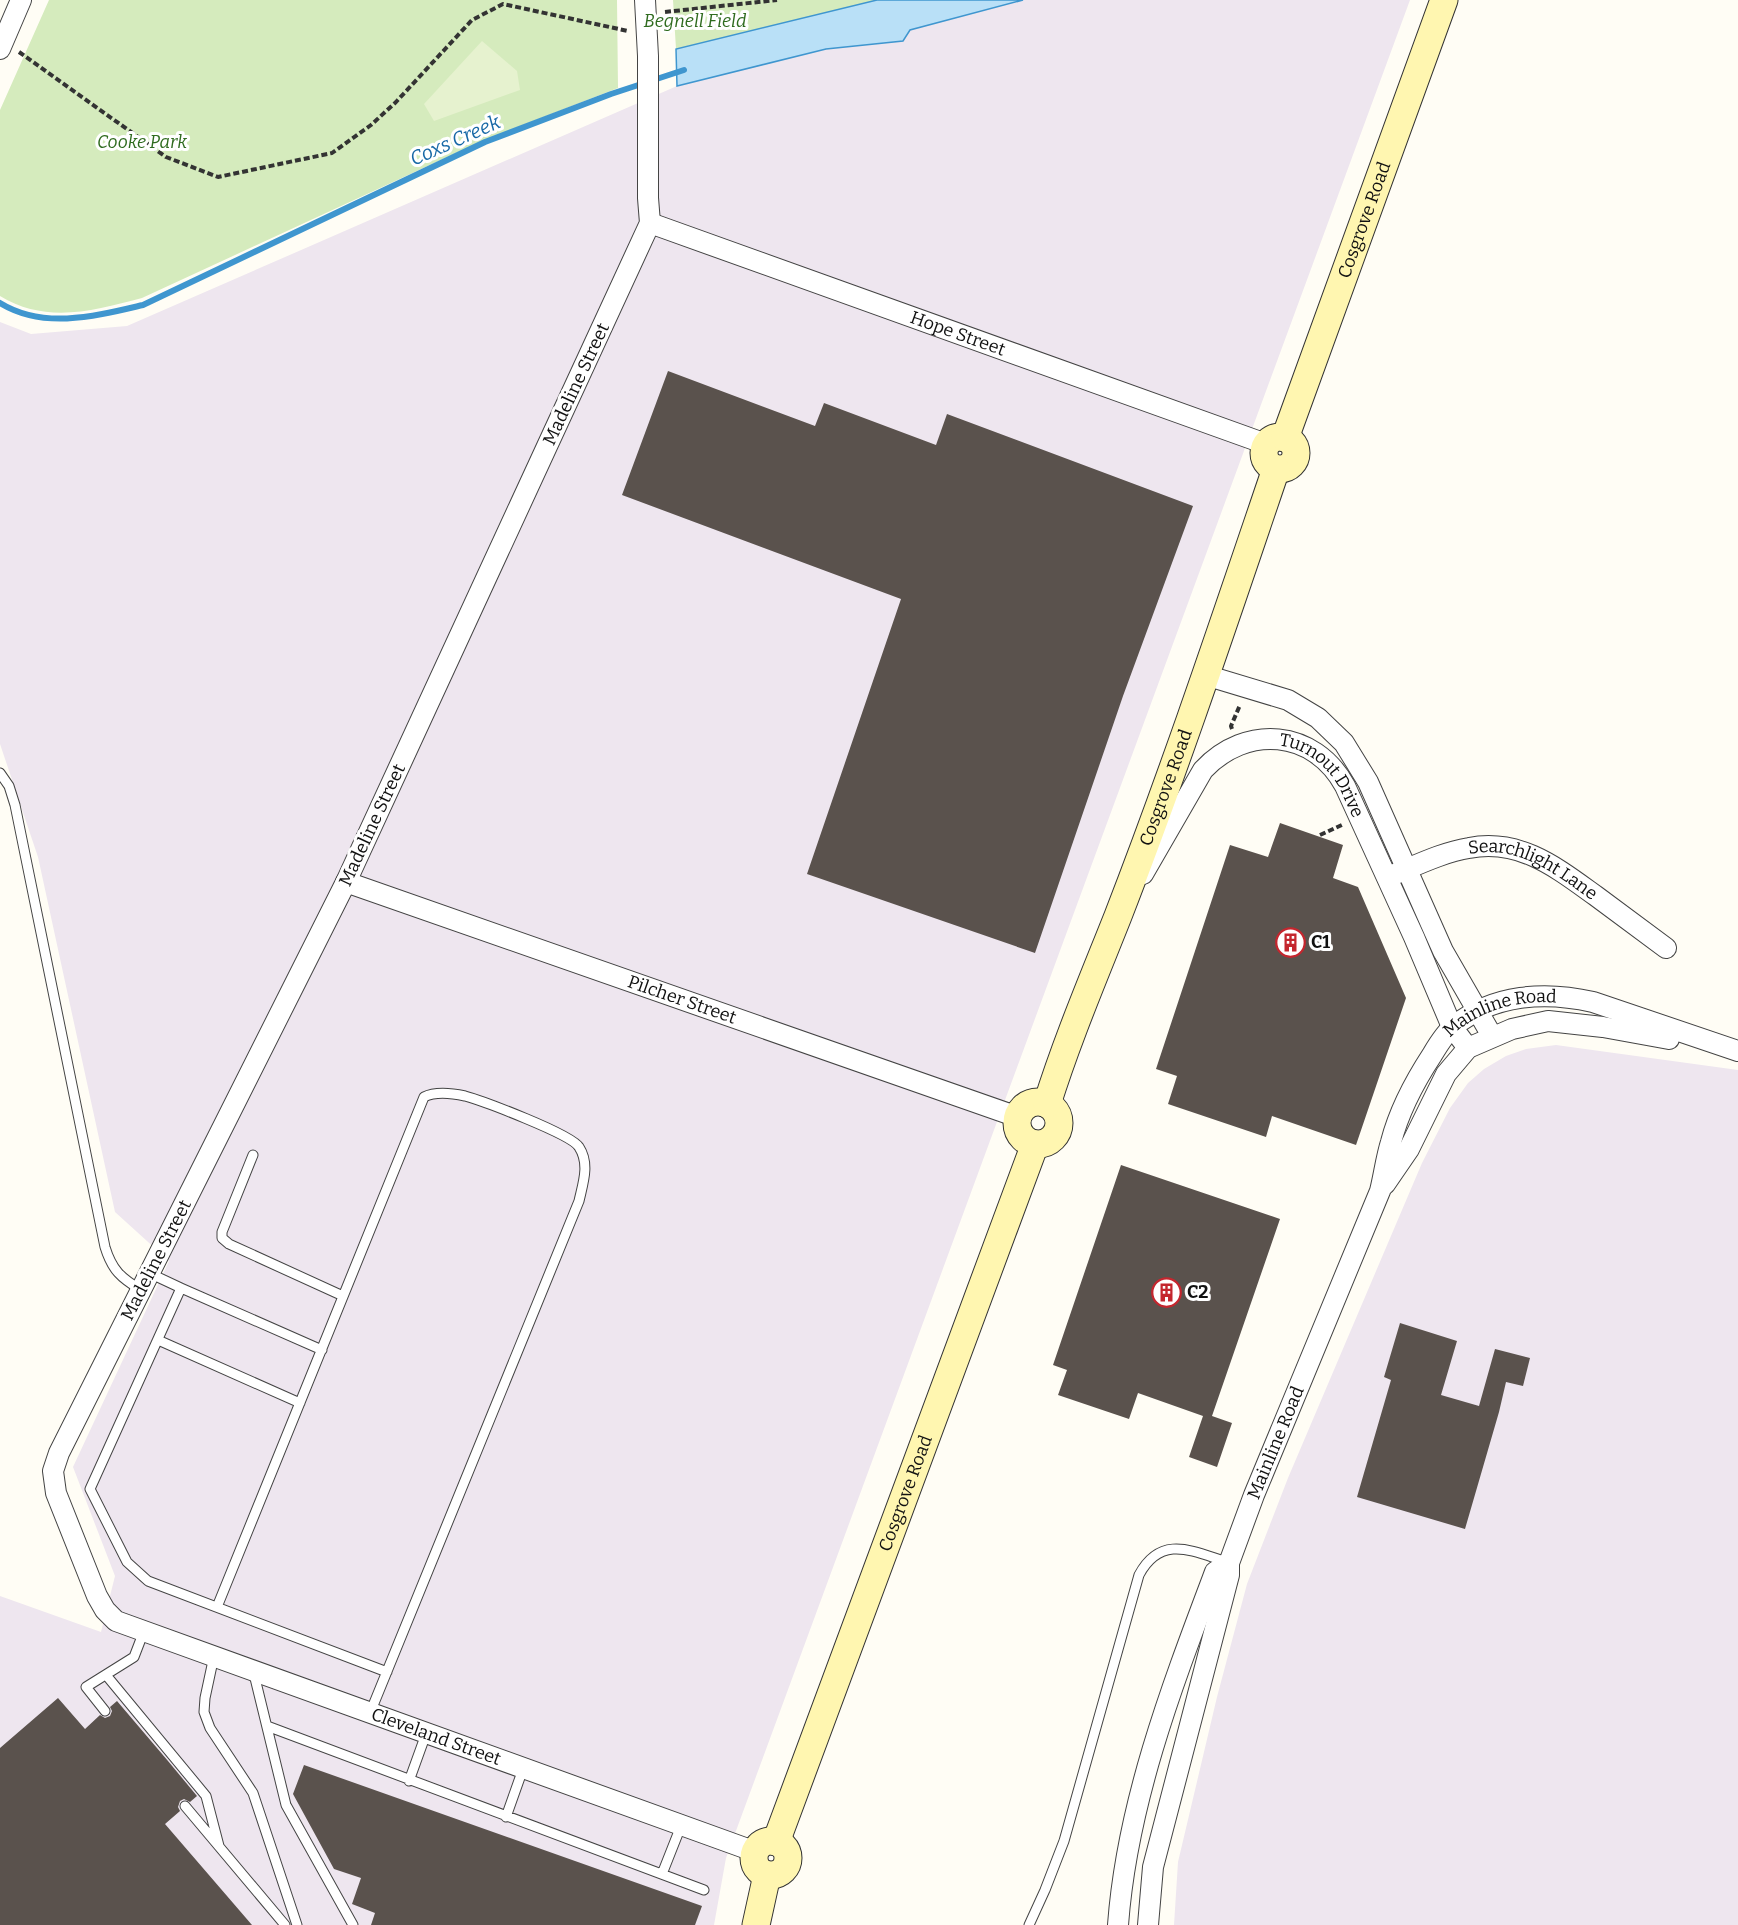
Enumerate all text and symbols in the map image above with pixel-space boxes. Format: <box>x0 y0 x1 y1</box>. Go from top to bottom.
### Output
park label: Begnell Field <box>643 10 747 32</box>
water label: Coxs Creek <box>406 109 504 171</box>
park label: Cooke Park <box>97 131 187 153</box>
street label: Cosgrove Road <box>1333 158 1396 281</box>
street label: Hope Street <box>907 306 1009 361</box>
street label: Madeline Street <box>538 319 614 449</box>
street label: Cosgrove Road <box>1135 726 1197 849</box>
street label: Turnout Drive <box>1278 729 1369 821</box>
street label: Madeline Street <box>334 760 410 890</box>
street label: Searchlight Lane <box>1467 835 1602 905</box>
building icon: C1 <box>1274 926 1306 958</box>
place label: C1 <box>1311 931 1330 953</box>
street label: Pilcher Street <box>625 970 740 1029</box>
street label: Mainline Road <box>1438 985 1557 1041</box>
street label: Madeline Street <box>116 1196 196 1324</box>
building icon: C2 <box>1150 1276 1182 1308</box>
place label: C2 <box>1187 1281 1208 1303</box>
street label: Mainline Road <box>1243 1383 1309 1502</box>
street label: Cosgrove Road <box>874 1432 937 1554</box>
street label: Cleveland Street <box>368 1703 504 1770</box>

